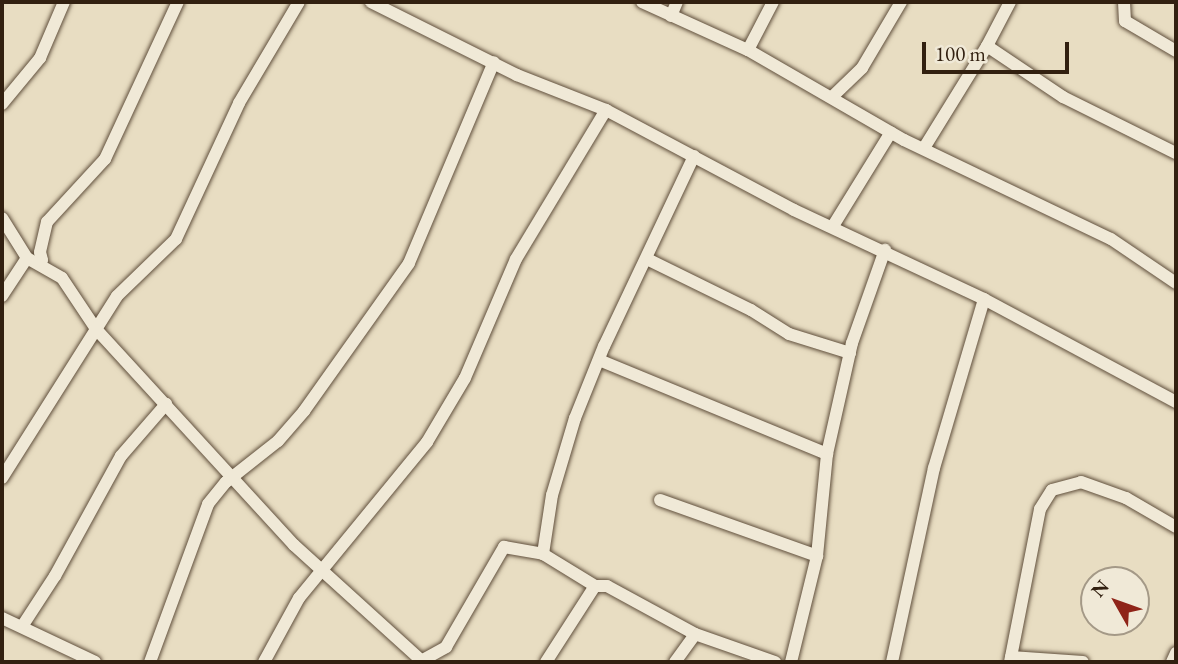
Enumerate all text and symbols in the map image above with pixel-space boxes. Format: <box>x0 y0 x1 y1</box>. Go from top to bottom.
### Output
scale bar <box>926 28 1073 72</box>
text: 100 m <box>935 40 986 67</box>
north arrow <box>1080 566 1150 636</box>
text: N <box>1086 575 1115 602</box>

